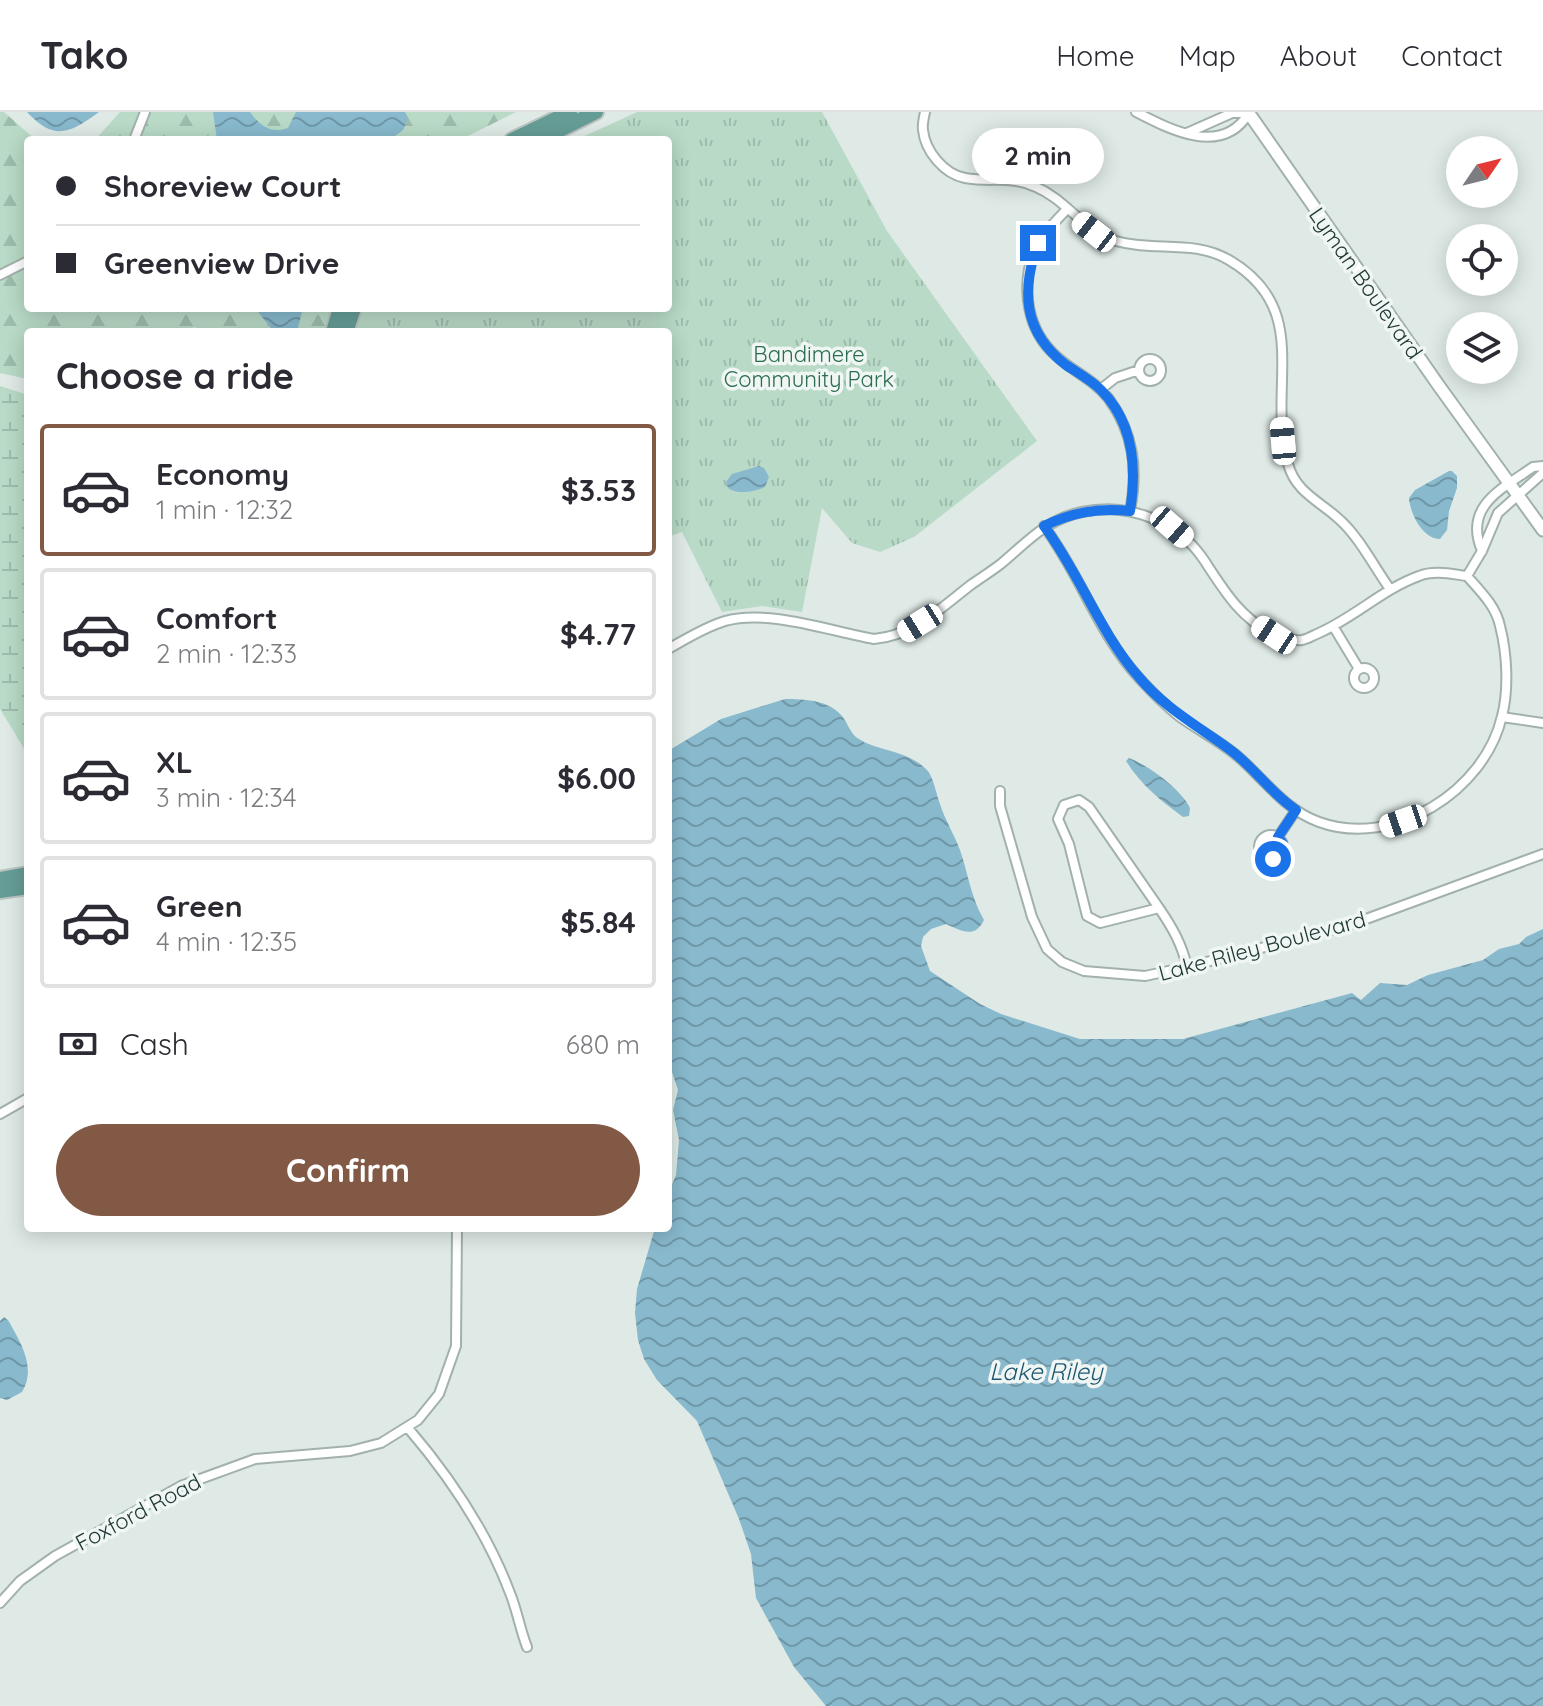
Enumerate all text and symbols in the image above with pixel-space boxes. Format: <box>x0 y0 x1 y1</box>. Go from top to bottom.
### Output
text: Tako <box>40 31 128 79</box>
text: Home <box>1056 38 1135 73</box>
text: Map <box>1179 38 1236 73</box>
text: About <box>1280 38 1357 73</box>
text: Contact <box>1401 38 1503 73</box>
callout: 2 min <box>972 127 1104 183</box>
north arrow <box>1446 136 1518 208</box>
map controls <box>1446 136 1518 384</box>
text: 2 min <box>1004 139 1072 172</box>
text: Shoreview Court <box>104 167 342 205</box>
street label: Lyman Boulevard <box>1303 202 1429 364</box>
car <box>1068 208 1120 256</box>
button: locate <box>1446 224 1518 296</box>
route end <box>1020 225 1056 261</box>
text: Greenview Drive <box>104 244 339 282</box>
button: layers <box>1446 312 1518 384</box>
park label: Bandimere Community Park <box>724 340 894 393</box>
text: Choose a ride <box>56 353 294 398</box>
car <box>1269 416 1297 466</box>
icon: car <box>60 454 132 526</box>
text: Economy <box>156 455 289 493</box>
text: $3.53 <box>561 471 636 509</box>
text: 1 min · 12:32 <box>156 493 293 526</box>
car <box>1146 502 1198 552</box>
icon: car <box>60 598 132 670</box>
text: Comfort <box>156 599 277 637</box>
car <box>893 600 947 646</box>
car <box>1247 612 1301 658</box>
text: $4.77 <box>560 615 636 653</box>
text: 2 min · 12:33 <box>156 637 297 670</box>
icon: car <box>60 742 132 814</box>
text: XL <box>156 743 193 781</box>
text: $6.00 <box>557 759 636 797</box>
text: 3 min · 12:34 <box>156 781 297 814</box>
car <box>1376 802 1430 840</box>
route start <box>1255 841 1291 877</box>
icon: car <box>60 886 132 958</box>
text: Green <box>156 887 243 925</box>
text: $5.84 <box>560 903 636 941</box>
street label: Lake Riley Boulevard <box>1155 905 1369 987</box>
text: 4 min · 12:35 <box>156 925 297 958</box>
icon: cash <box>56 1022 100 1066</box>
text: Cash <box>120 1025 189 1063</box>
text: 680 m <box>566 1028 640 1061</box>
button: Confirm <box>56 1124 640 1216</box>
water label: Lake Riley <box>989 1356 1104 1386</box>
street label: Foxford Road <box>70 1467 206 1557</box>

